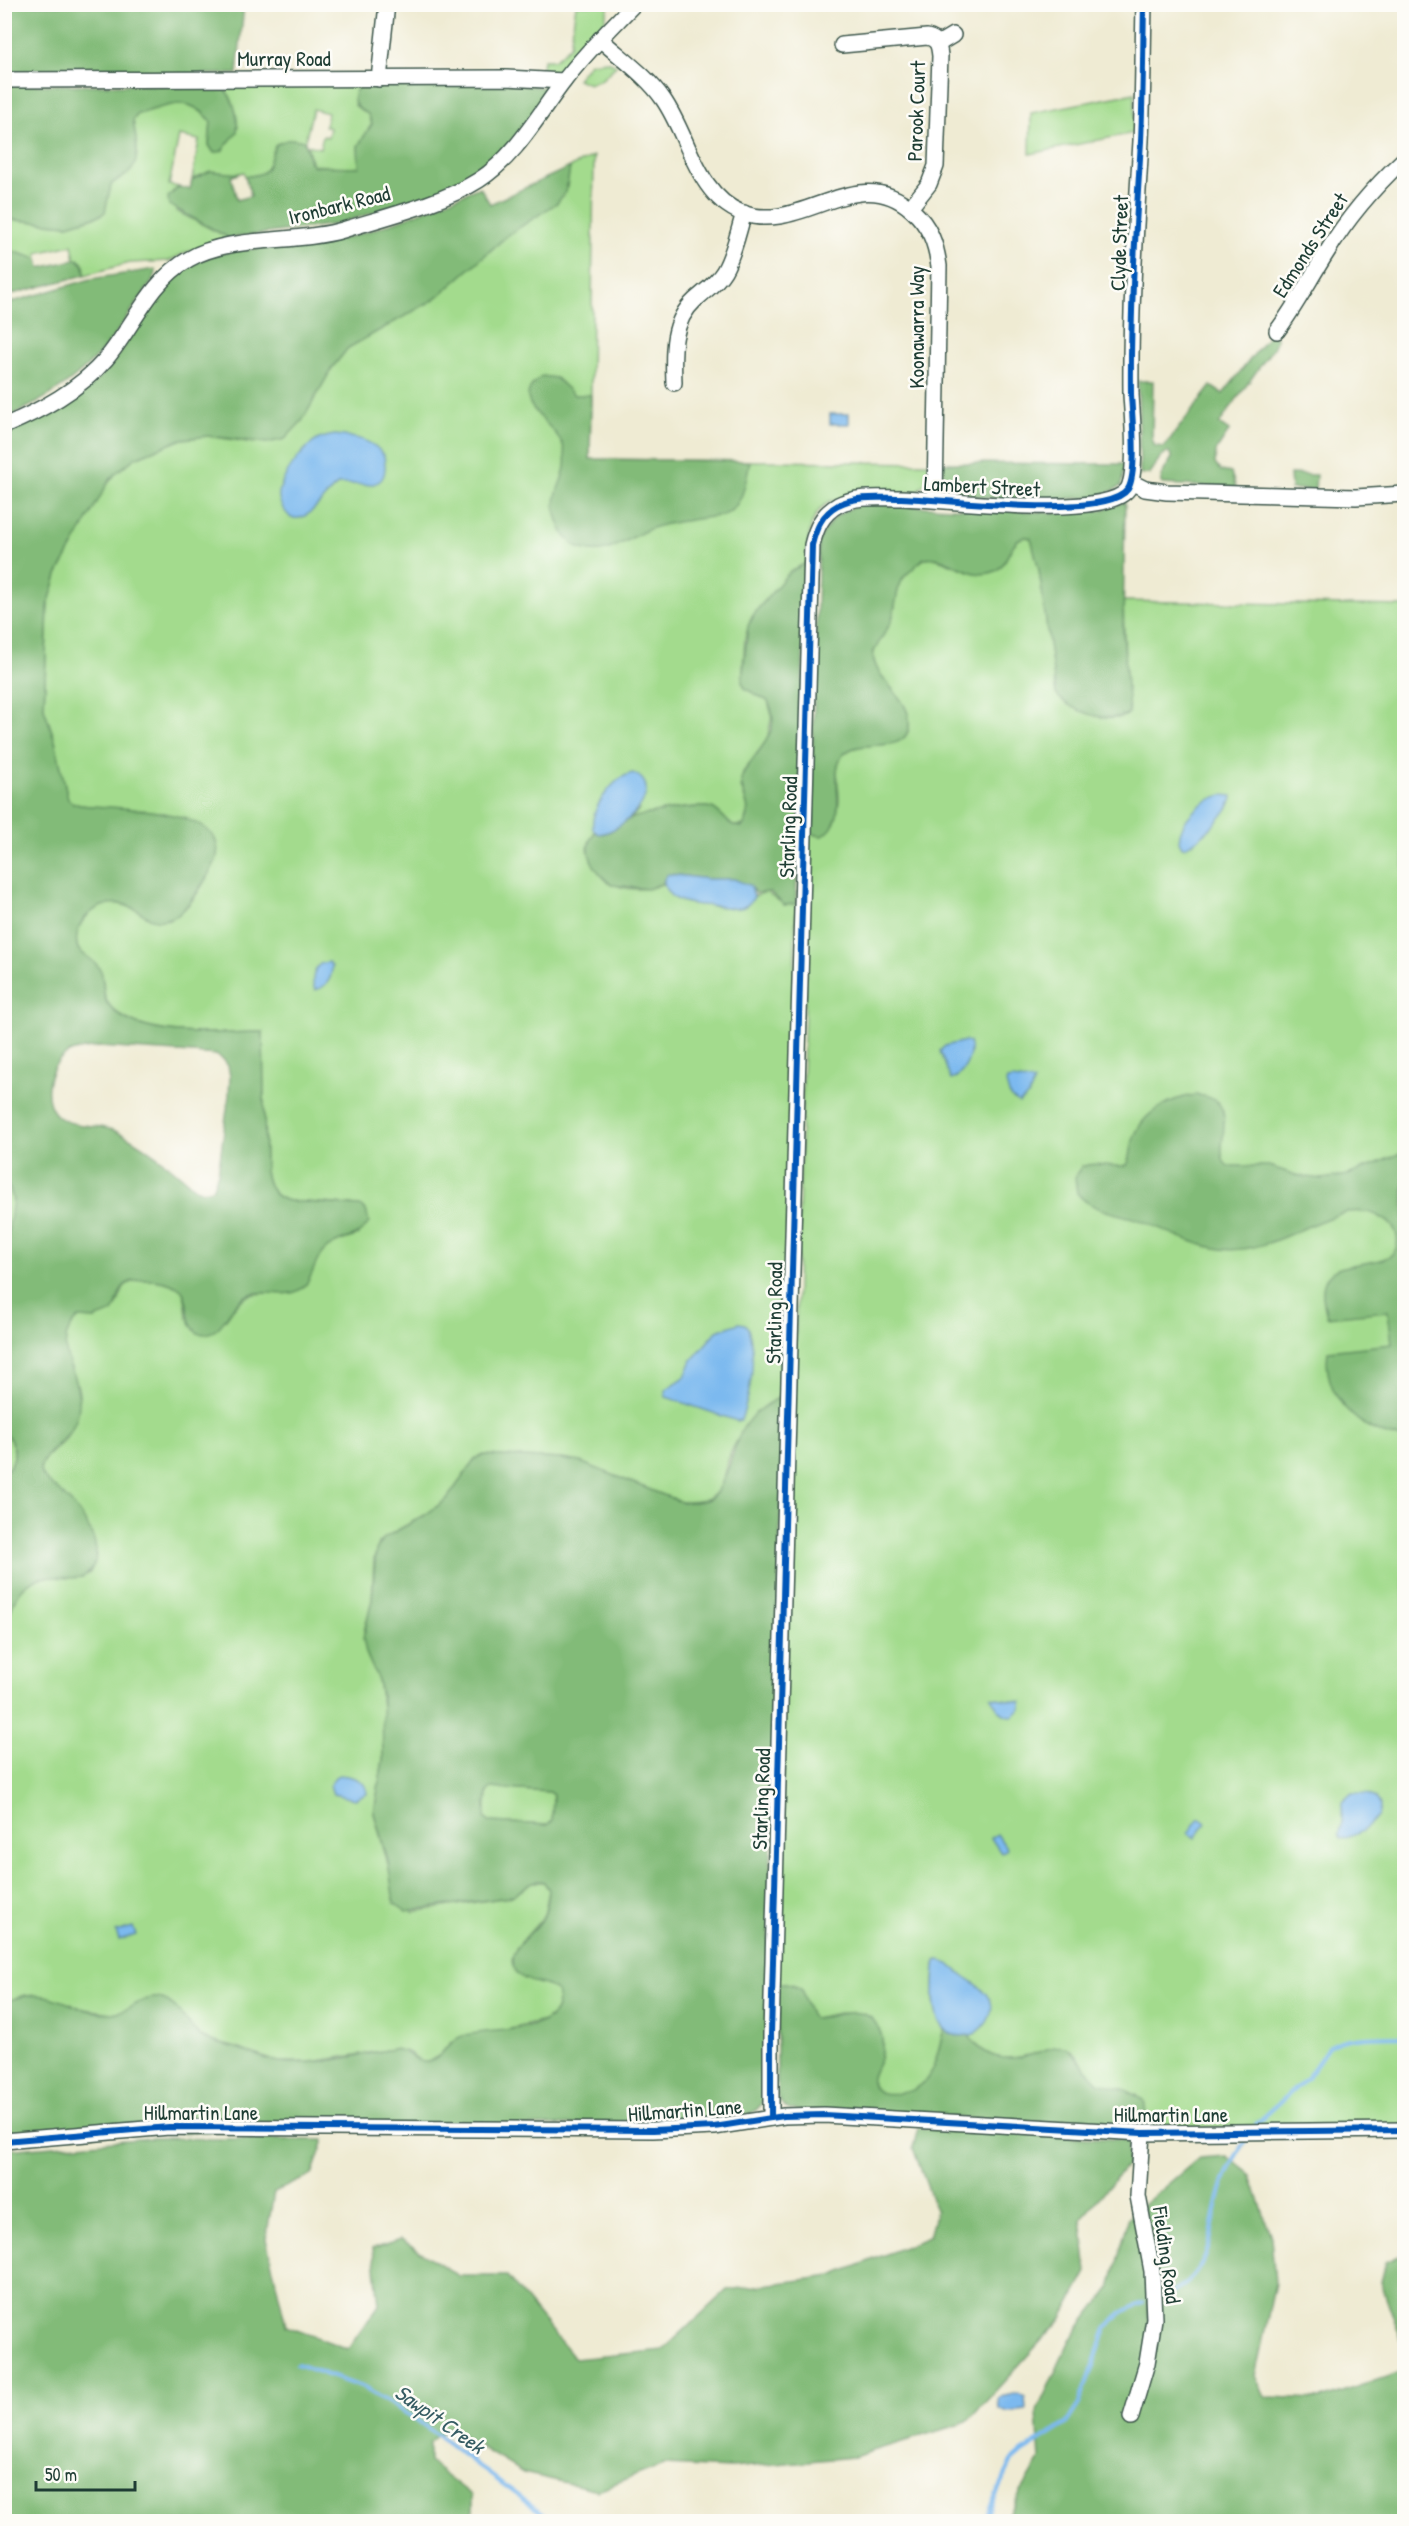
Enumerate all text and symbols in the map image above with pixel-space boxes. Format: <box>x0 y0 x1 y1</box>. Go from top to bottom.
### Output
street label: Murray Road <box>237 44 331 73</box>
street label: Parook Court <box>900 59 932 162</box>
street label: Ironbark Road <box>285 178 393 232</box>
street label: Edmonds Street <box>1265 186 1355 303</box>
street label: Clyde Street <box>1103 194 1135 292</box>
street label: Koonawarra Way <box>902 265 931 388</box>
street label: Lambert Street <box>923 468 1042 504</box>
street label: Starling Road <box>772 776 804 878</box>
street label: Starling Road <box>759 1262 789 1364</box>
street label: Starling Road <box>745 1748 777 1850</box>
street label: Hillmartin Lane <box>627 2092 743 2128</box>
street label: Hillmartin Lane <box>144 2098 258 2127</box>
street label: Hillmartin Lane <box>1114 2100 1228 2129</box>
street label: Fielding Road <box>1146 2204 1188 2305</box>
water label: Sawpit Creek <box>389 2377 492 2462</box>
scale bar <box>36 2454 135 2492</box>
text: 50 m <box>45 2462 77 2487</box>

